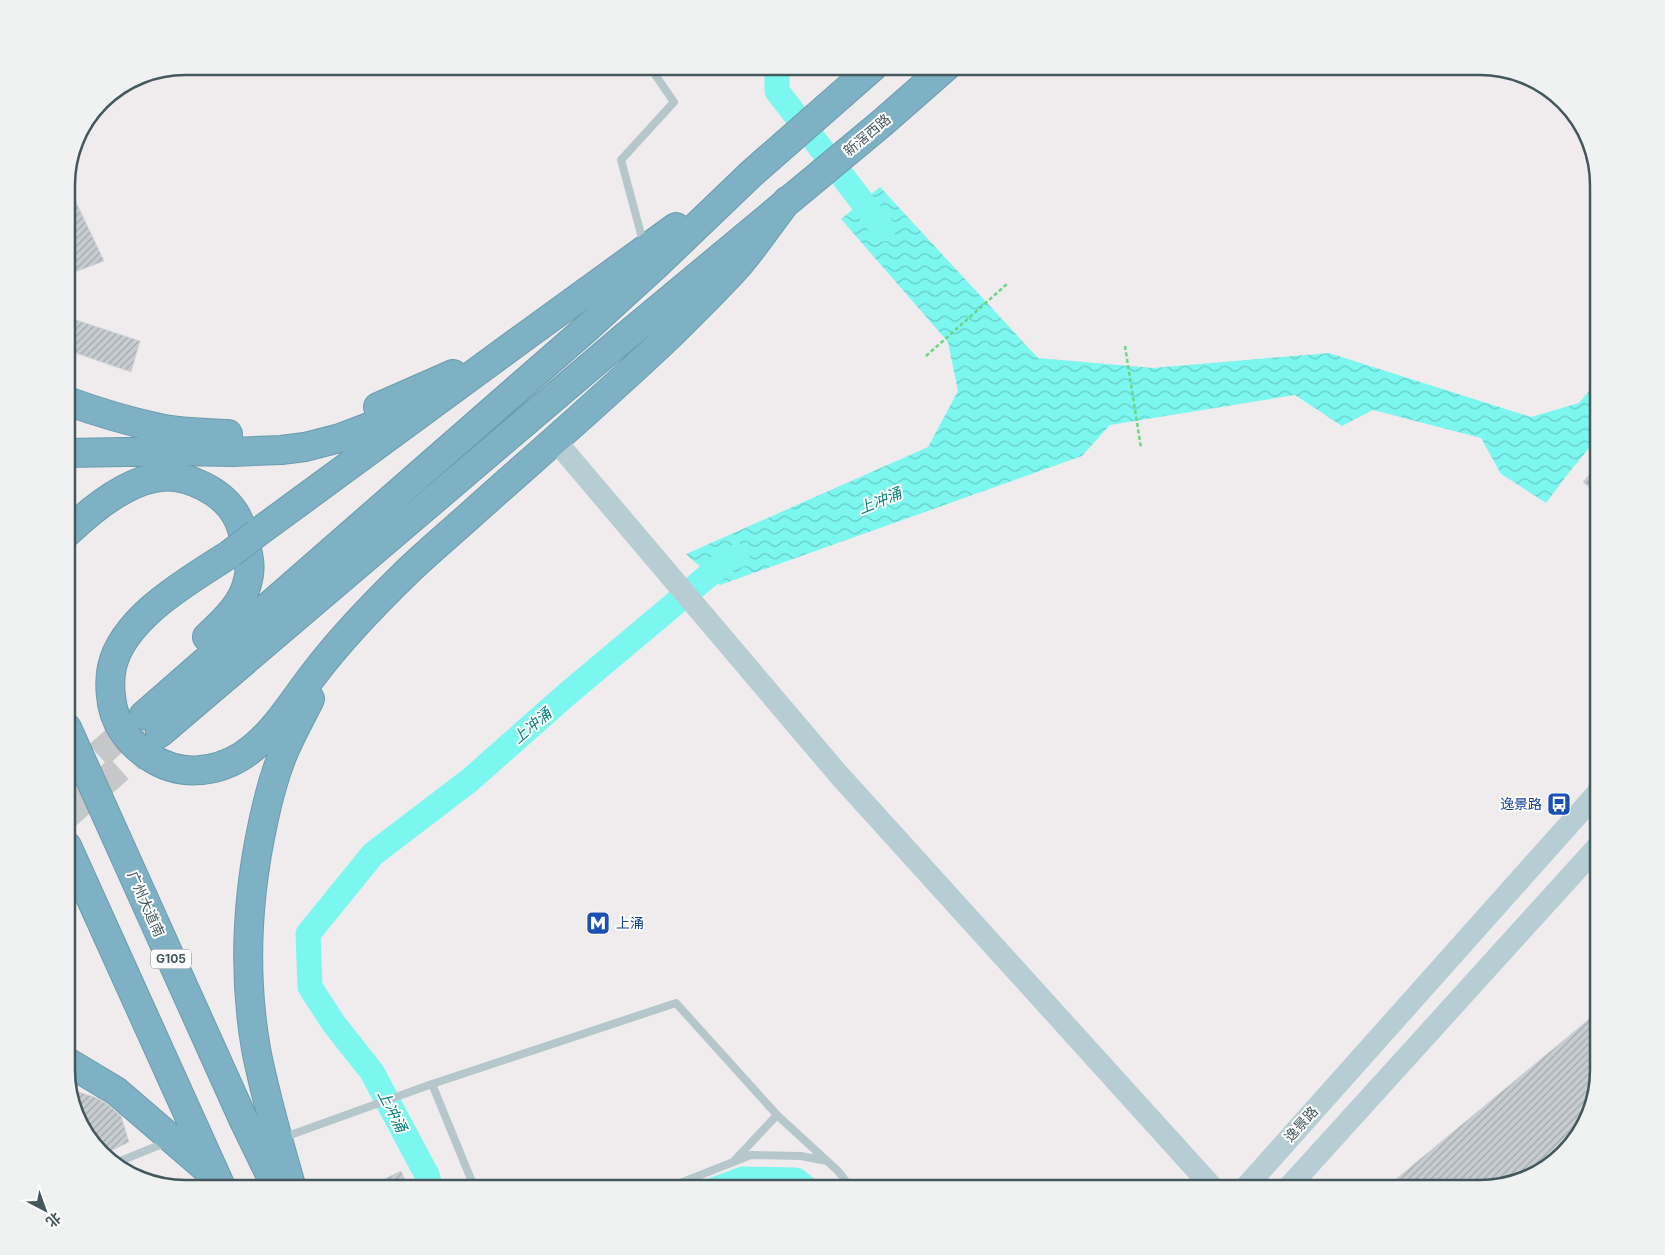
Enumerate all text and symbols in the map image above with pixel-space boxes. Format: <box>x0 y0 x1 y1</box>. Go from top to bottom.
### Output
street label: 新滘西路 <box>840 110 894 159</box>
water label: 上冲涌 <box>855 483 906 518</box>
water label: 上冲涌 <box>508 703 557 747</box>
bus stop icon: 逸景路 <box>1546 791 1572 817</box>
place label: 逸景路 <box>1500 795 1542 812</box>
street label: 广州大道南 <box>124 868 168 939</box>
metro station icon: 上涌 <box>585 910 611 936</box>
place label: 上涌 <box>616 914 644 931</box>
road number: G105 <box>151 950 191 969</box>
water label: 上冲涌 <box>374 1086 412 1137</box>
street label: 逸景路 <box>1280 1102 1321 1145</box>
north arrow <box>20 1185 70 1235</box>
text: 北 <box>43 1209 65 1231</box>

